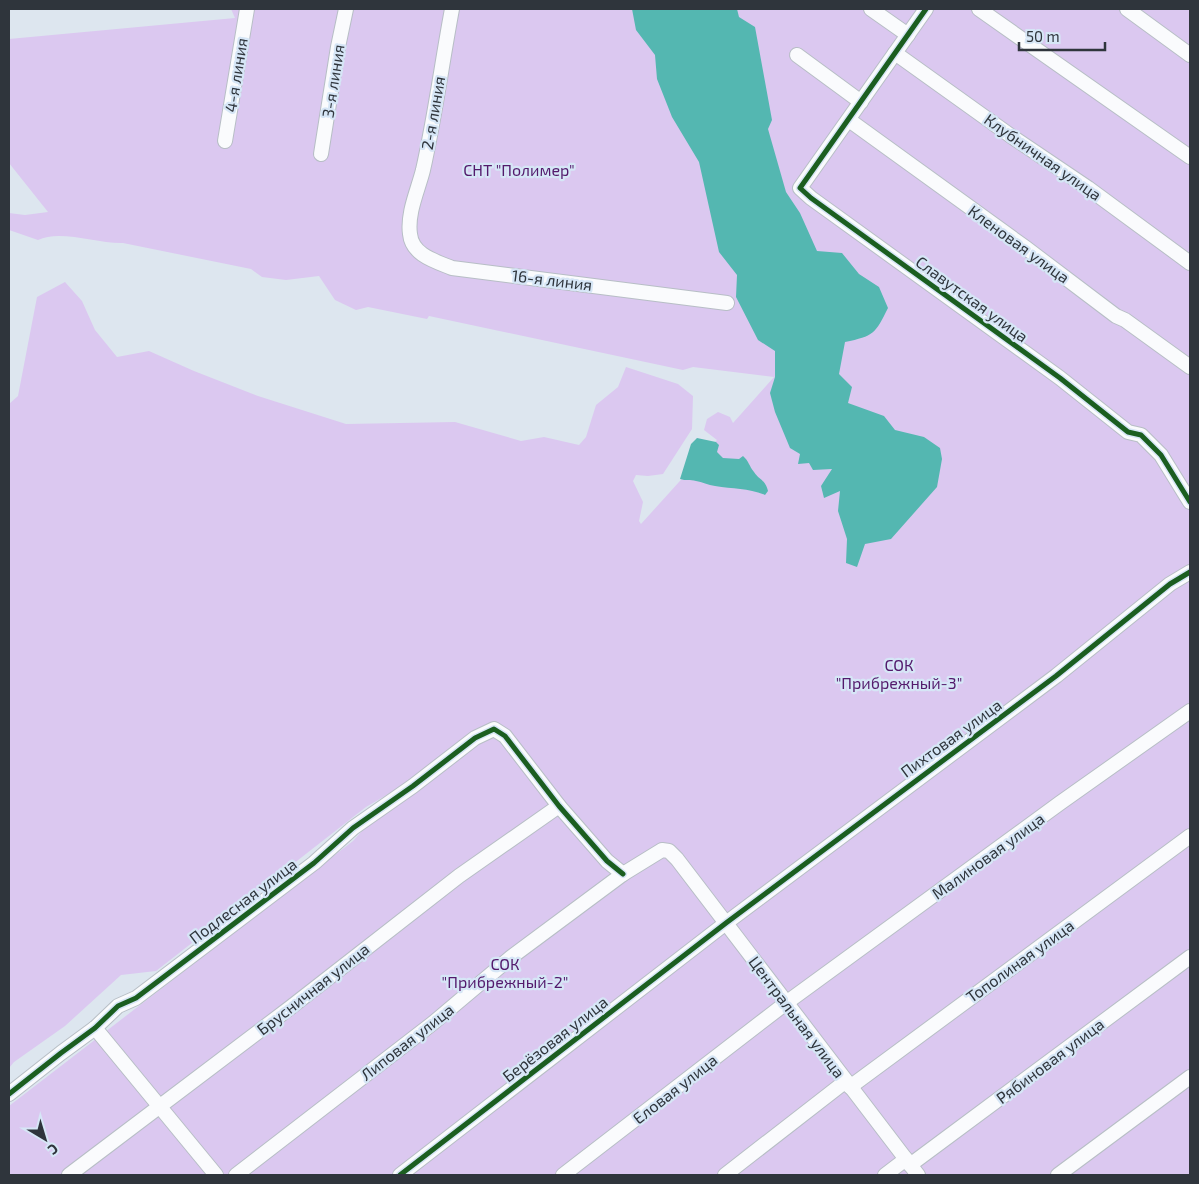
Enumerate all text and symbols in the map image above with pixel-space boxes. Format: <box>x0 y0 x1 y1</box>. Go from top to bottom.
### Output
scale bar <box>1019 20 1105 52</box>
text: 50 m <box>1026 27 1060 45</box>
street label: 4-я линия <box>220 36 251 113</box>
street label: 3-я линия <box>317 43 348 119</box>
street label: 2-я линия <box>417 75 448 151</box>
street label: Клубничная улица <box>980 109 1106 205</box>
park label: СНТ "Полимер" <box>463 160 575 179</box>
street label: Кленовая улица <box>964 201 1074 287</box>
street label: Славутская улица <box>912 251 1032 347</box>
street label: 16-я линия <box>511 265 593 294</box>
park label: СОК "Прибрежный-3" <box>836 655 962 692</box>
street label: Пихтовая улица <box>897 695 1005 781</box>
street label: Малиновая улица <box>928 808 1048 904</box>
street label: Подлесная улица <box>185 854 301 948</box>
street label: Тополиная улица <box>962 915 1078 1007</box>
street label: Брусничная улица <box>253 939 373 1039</box>
street label: Центральная улица <box>745 952 849 1082</box>
park label: СОК "Прибрежный-2" <box>442 954 568 991</box>
street label: Берёзовая улица <box>498 992 612 1086</box>
street label: Липовая улица <box>356 999 458 1085</box>
street label: Рябиновая улица <box>992 1014 1108 1108</box>
street label: Еловая улица <box>629 1050 721 1128</box>
north arrow <box>20 1114 70 1164</box>
text: С <box>45 1140 62 1159</box>

